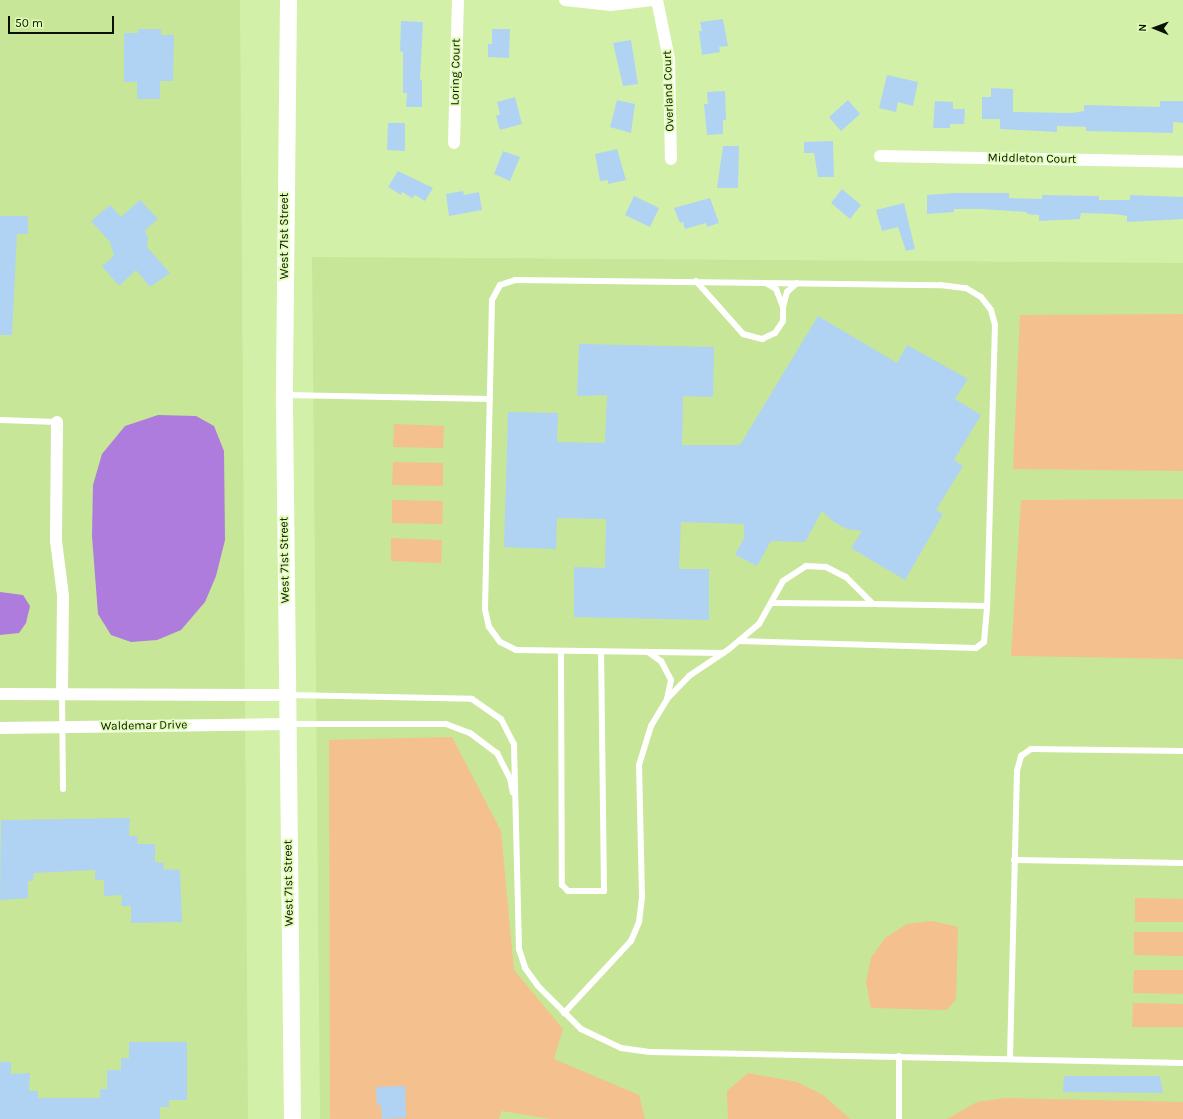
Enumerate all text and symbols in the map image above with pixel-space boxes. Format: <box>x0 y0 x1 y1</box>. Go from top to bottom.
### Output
scale bar <box>10 8 116 34</box>
north arrow <box>1135 8 1175 48</box>
text: 50 m <box>15 16 43 30</box>
text: N <box>1136 24 1149 32</box>
street label: Loring Court <box>448 38 464 106</box>
street label: Overland Court <box>660 50 678 132</box>
street label: Middleton Court <box>988 151 1076 167</box>
street label: West 71st Street <box>278 193 292 279</box>
street label: West 71st Street <box>277 517 293 603</box>
street label: Waldemar Drive <box>101 718 187 734</box>
street label: West 71st Street <box>281 840 297 926</box>

